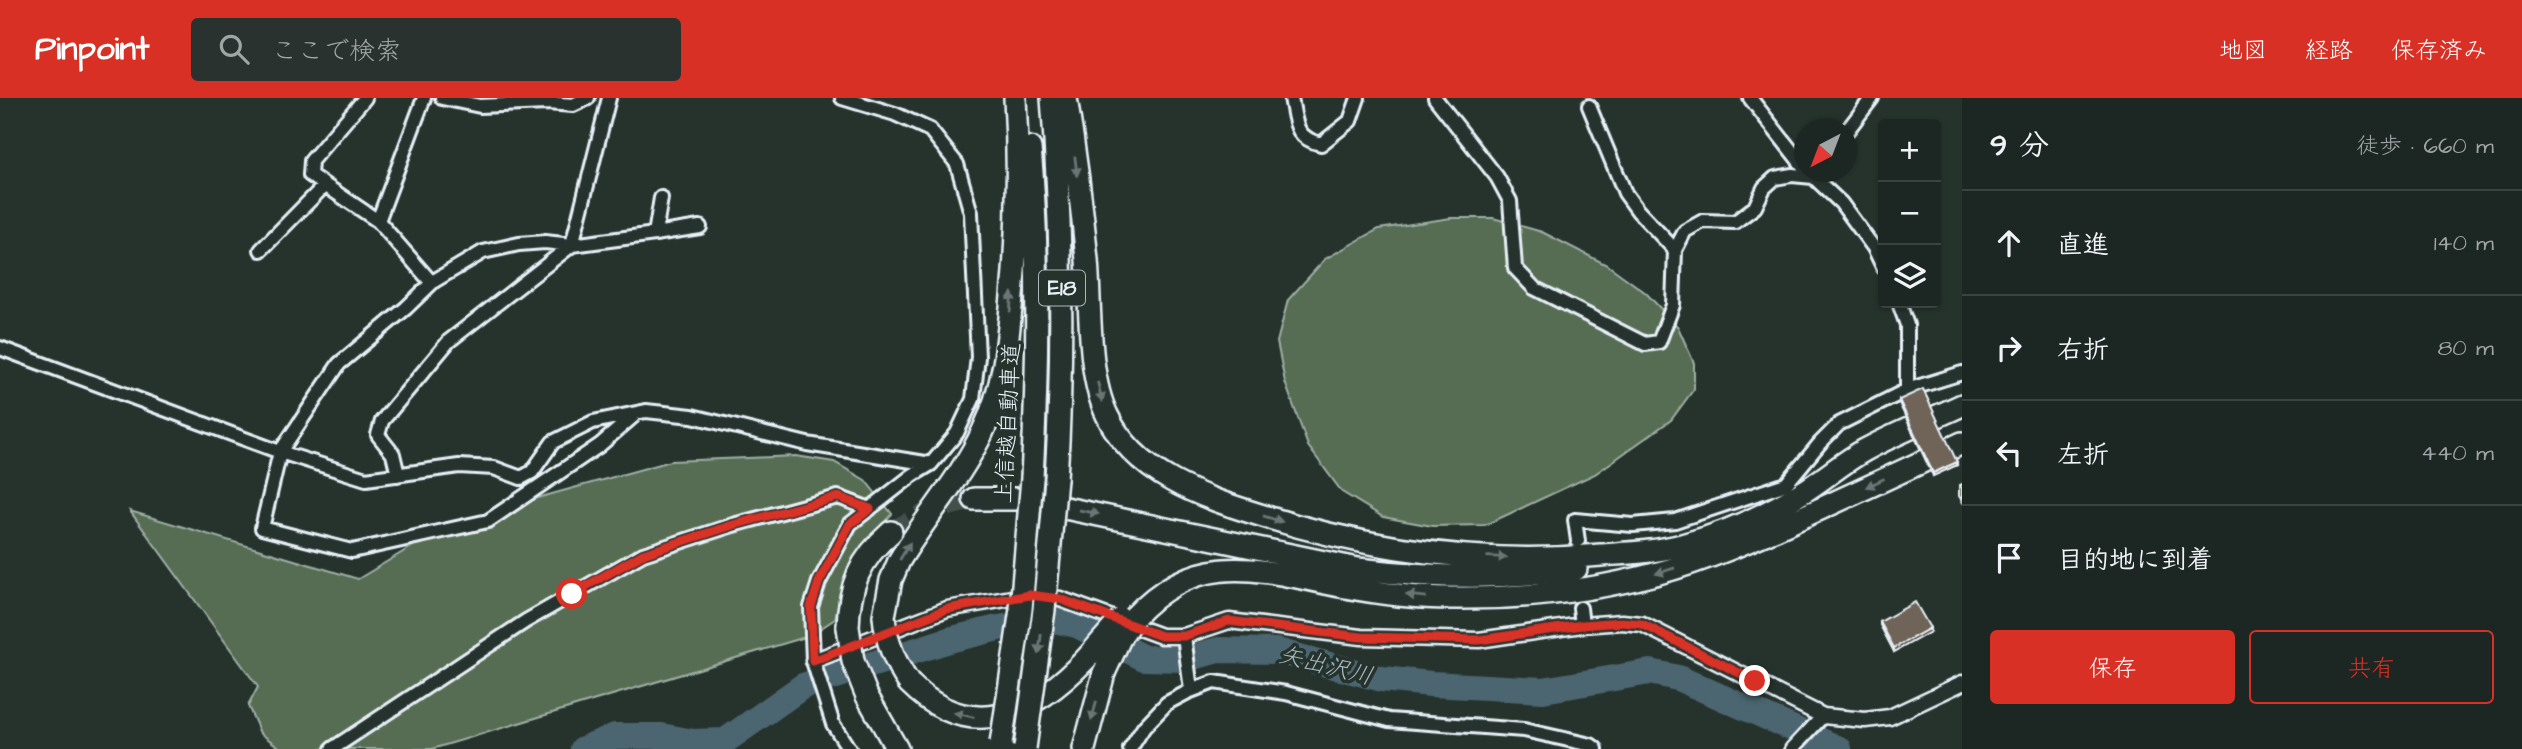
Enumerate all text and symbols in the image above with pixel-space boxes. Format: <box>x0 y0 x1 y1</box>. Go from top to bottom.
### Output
search box <box>191 18 681 81</box>
text: Pinpoint <box>35 26 149 72</box>
icon: search <box>215 30 253 68</box>
text: ここで検索 <box>271 33 401 69</box>
text: 地図 <box>2219 34 2267 68</box>
text: 経路 <box>2305 34 2353 68</box>
text: 保存済み <box>2391 34 2487 68</box>
north arrow <box>1794 119 1857 182</box>
map controls <box>1878 119 1941 308</box>
button: + <box>1878 119 1941 182</box>
text: 9 分 <box>1990 125 2049 167</box>
text: 徒歩 · 660 m <box>2356 130 2494 162</box>
one-way arrow <box>1071 155 1082 177</box>
button: − <box>1878 182 1941 245</box>
icon: ahead <box>1990 224 2028 262</box>
text: 直進 <box>2057 227 2109 263</box>
text: 140 m <box>2434 227 2494 259</box>
button: layers <box>1878 245 1941 308</box>
road number: E18 <box>1039 270 1085 306</box>
one-way arrow <box>1006 291 1017 313</box>
icon: right <box>1990 329 2028 367</box>
text: 右折 <box>2057 332 2109 368</box>
text: 80 m <box>2437 332 2494 364</box>
street label: 上信越自動車道 <box>988 342 1028 504</box>
one-way arrow <box>1095 381 1106 403</box>
icon: left <box>1990 434 2028 472</box>
text: 左折 <box>2057 437 2109 473</box>
text: 440 m <box>2421 437 2494 469</box>
one-way arrow <box>1865 478 1885 489</box>
one-way arrow <box>1078 507 1100 518</box>
one-way arrow <box>1263 515 1284 525</box>
icon: arrive <box>1990 539 2028 577</box>
one-way arrow <box>898 542 911 561</box>
text: 目的地に到着 <box>2057 542 2213 578</box>
one-way arrow <box>1486 552 1508 563</box>
one-way arrow <box>1655 566 1676 576</box>
route start <box>556 578 587 609</box>
one-way arrow <box>1405 590 1427 601</box>
button: 保存 <box>1990 630 2235 704</box>
button: 共有 <box>2249 630 2494 704</box>
one-way arrow <box>1034 633 1045 655</box>
water label: 矢出沢川 <box>1275 638 1376 694</box>
route end <box>1739 665 1770 696</box>
one-way arrow <box>1088 700 1099 722</box>
one-way arrow <box>952 709 974 720</box>

